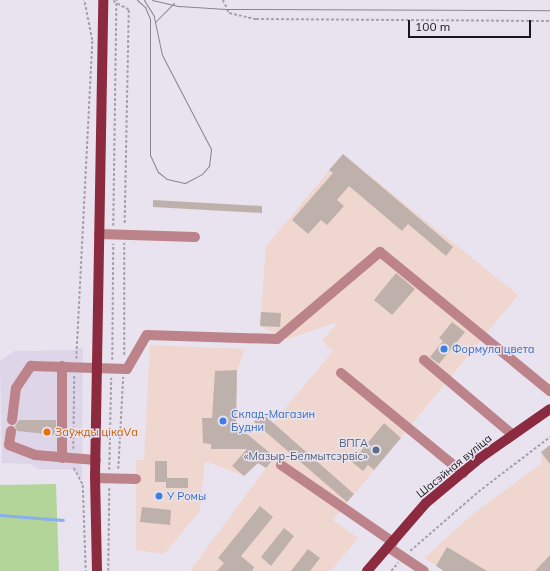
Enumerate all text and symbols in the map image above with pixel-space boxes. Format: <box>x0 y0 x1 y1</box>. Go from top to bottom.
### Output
scale bar <box>410 12 533 38</box>
text: 100 m <box>415 19 450 34</box>
place label: Формула цвета <box>452 342 534 356</box>
marker: Формула цвета <box>439 344 449 354</box>
place label: Склад-Магазин Будни <box>231 408 315 434</box>
marker: Склад-Магазин Будни <box>218 416 228 426</box>
place label: Заўжды цікаVа <box>55 425 138 439</box>
marker: Заўжды цікаVа <box>42 427 52 437</box>
street label: Шасэйная вуліца <box>414 432 494 500</box>
place label: ВПГА «Мазыр-Белмытсэрвіс» <box>244 437 368 463</box>
marker: ВПГА «Мазыр-Белмытсэрвіс» <box>371 445 381 455</box>
place label: У Ромы <box>167 489 206 503</box>
marker: У Ромы <box>154 491 164 501</box>

